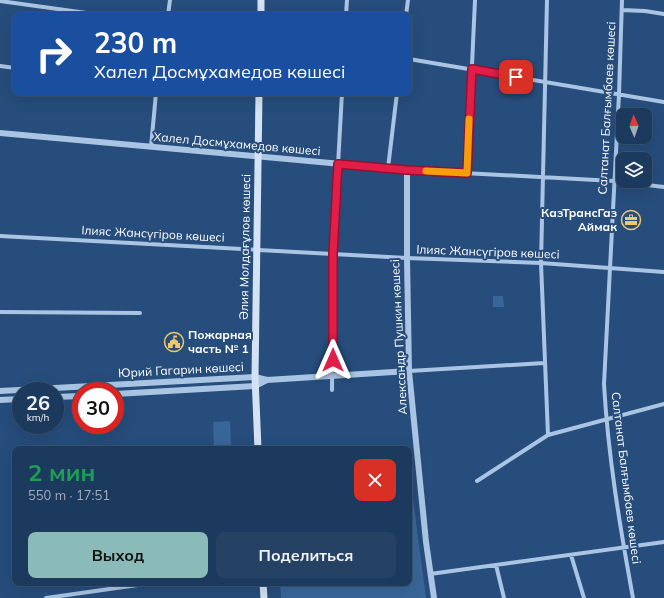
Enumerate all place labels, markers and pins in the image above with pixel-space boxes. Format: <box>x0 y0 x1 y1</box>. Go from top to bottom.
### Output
pin <box>499 60 533 94</box>
place label: КазТрансГаз Аймак <box>541 205 617 234</box>
office icon: КазТрансГаз Аймак <box>620 209 642 231</box>
place label: Пожарная часть № 1 <box>188 327 252 356</box>
public building icon: Пожарная часть № 1 <box>163 331 185 353</box>

